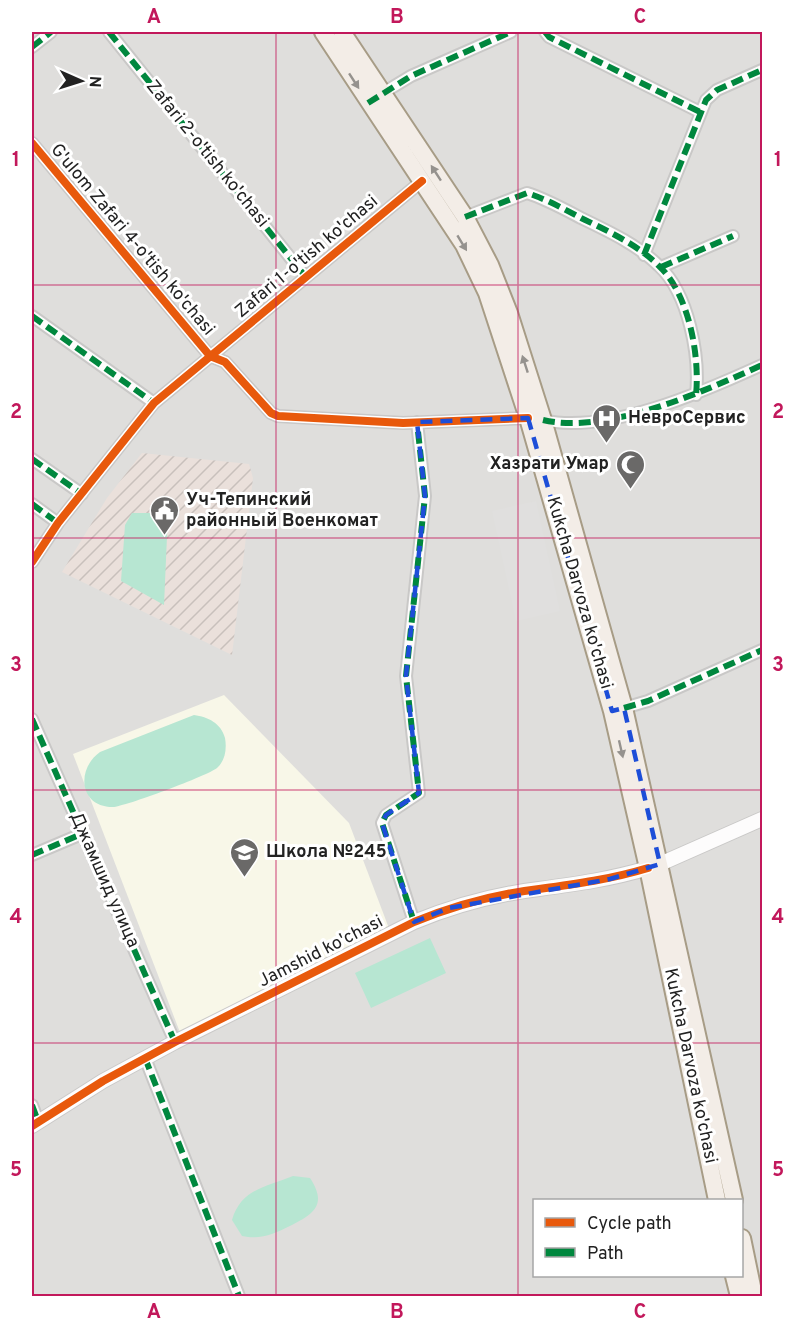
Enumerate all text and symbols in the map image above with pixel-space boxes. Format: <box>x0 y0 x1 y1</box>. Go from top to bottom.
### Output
text: A <box>147 5 161 31</box>
text: B <box>390 5 404 31</box>
text: C <box>634 5 646 31</box>
north arrow <box>51 51 111 111</box>
one-way arrow <box>349 73 360 89</box>
text: N <box>84 75 104 88</box>
street label: Zafari 2-o'tish ko'chasi <box>140 76 274 232</box>
street label: G'ulom Zafari 4-o'tish ko'chasi <box>45 139 219 341</box>
text: 1 <box>12 148 20 174</box>
text: 1 <box>774 148 782 174</box>
one-way arrow <box>431 165 442 181</box>
street label: Zafari 1-o'tish ko'chasi <box>231 190 383 324</box>
one-way arrow <box>457 235 468 251</box>
one-way arrow <box>520 355 529 373</box>
text: 2 <box>10 400 22 426</box>
text: 2 <box>772 400 784 426</box>
hospital icon: НевроСервис <box>591 402 623 444</box>
place label: НевроСервис <box>628 407 746 430</box>
mosque icon: Хазрати Умар <box>614 448 646 490</box>
place label: Хазрати Умар <box>490 453 609 476</box>
place label: Уч-Тепинский районный Военкомат <box>186 489 378 533</box>
public building icon: Уч-Тепинский районный Военкомат <box>149 494 181 536</box>
street label: Kukcha Darvoza ko'chasi <box>541 494 617 692</box>
text: 3 <box>10 653 22 679</box>
text: 3 <box>772 653 784 679</box>
one-way arrow <box>616 740 626 758</box>
street label: Джамшид улица <box>64 809 144 951</box>
school or university icon: Школа №245 <box>229 836 261 878</box>
place label: Школа №245 <box>266 841 387 864</box>
text: 4 <box>10 905 22 931</box>
text: 4 <box>772 905 784 931</box>
street label: Jamshid ko'chasi <box>255 911 387 993</box>
street label: Kukcha Darvoza ko'chasi <box>658 966 722 1166</box>
text: 5 <box>10 1158 22 1184</box>
text: 5 <box>772 1158 784 1184</box>
legend <box>533 1199 743 1277</box>
text: Cycle path <box>587 1213 672 1236</box>
text: Path <box>587 1243 624 1266</box>
text: A <box>147 1300 161 1326</box>
text: B <box>390 1300 404 1326</box>
text: C <box>634 1300 646 1326</box>

